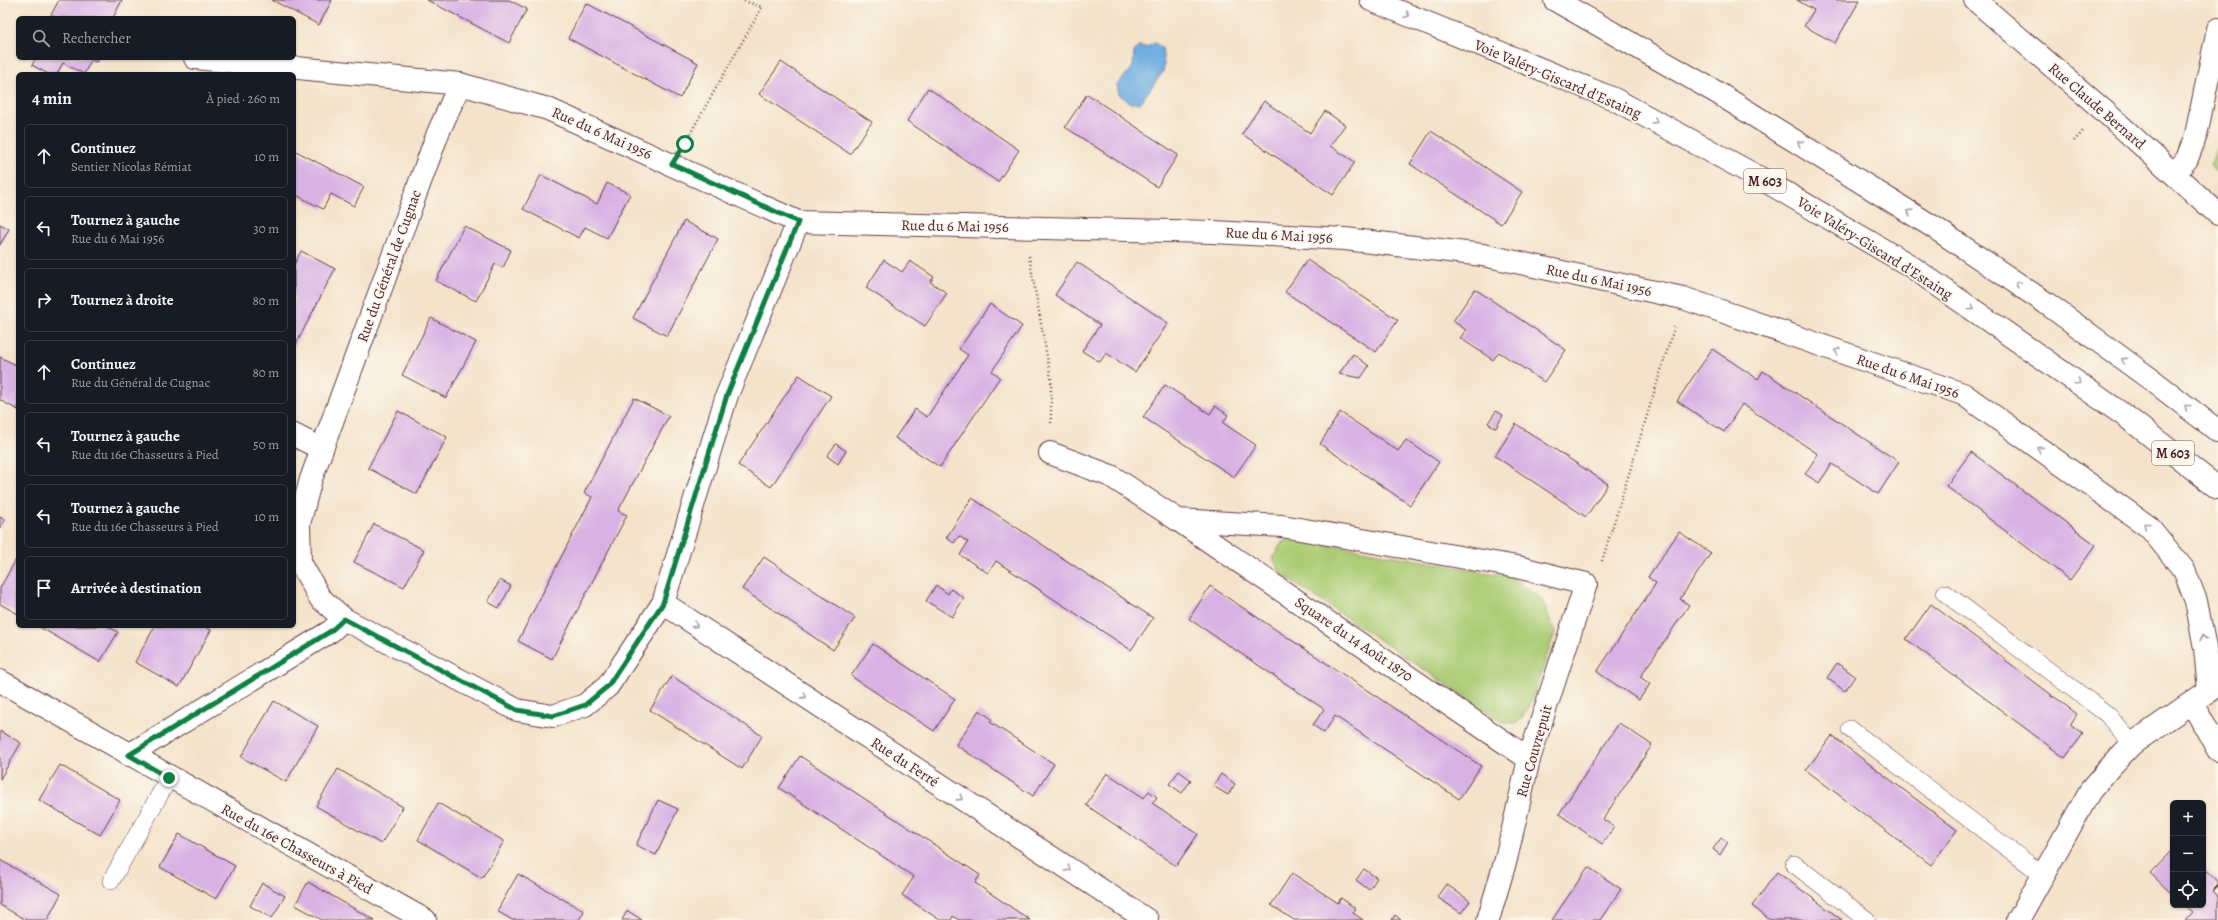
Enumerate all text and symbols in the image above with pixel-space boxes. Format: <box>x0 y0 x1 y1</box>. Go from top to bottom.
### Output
one-way arrow <box>1404 10 1411 18</box>
search box <box>16 16 296 60</box>
icon: search <box>30 27 52 49</box>
text: Rechercher <box>62 28 131 48</box>
street label: Voie Valéry-Giscard d'Estaing <box>1470 34 1645 124</box>
street label: Rue Claude Bernard <box>2044 58 2151 154</box>
text: 4 min <box>32 87 72 110</box>
text: À pied · 260 m <box>206 90 280 107</box>
street label: Rue du 6 Mai 1956 <box>549 102 655 164</box>
one-way arrow <box>1651 117 1658 124</box>
route start <box>676 135 694 153</box>
text: Continuez <box>71 138 136 158</box>
one-way arrow <box>1797 141 1804 148</box>
icon: ahead <box>33 145 55 167</box>
text: 10 m <box>254 148 279 165</box>
text: Sentier Nicolas Rémiat <box>71 158 192 175</box>
road number: M 603 <box>1744 169 1786 193</box>
street label: Rue du Général de Cugnac <box>352 187 426 345</box>
street label: Voie Valéry-Giscard d'Estaing <box>1793 191 1957 304</box>
one-way arrow <box>1907 209 1914 217</box>
text: Tournez à gauche <box>71 210 180 230</box>
street label: Rue du 6 Mai 1956 <box>901 215 1009 237</box>
icon: left <box>33 217 55 239</box>
text: 30 m <box>253 220 279 237</box>
street label: Rue du 6 Mai 1956 <box>1225 222 1333 248</box>
text: Rue du 6 Mai 1956 <box>71 230 164 247</box>
street label: Rue du 6 Mai 1956 <box>1544 259 1654 301</box>
one-way arrow <box>2016 282 2023 289</box>
icon: right <box>33 289 55 311</box>
text: Tournez à droite <box>71 290 174 310</box>
text: 80 m <box>252 292 279 309</box>
one-way arrow <box>1967 303 1974 310</box>
one-way arrow <box>1834 347 1841 356</box>
street label: Rue du 6 Mai 1956 <box>1854 349 1962 403</box>
text: Continuez <box>71 354 136 374</box>
one-way arrow <box>2121 357 2128 365</box>
icon: ahead <box>33 361 55 383</box>
text: 80 m <box>252 364 279 381</box>
text: Rue du Général de Cugnac <box>71 374 210 391</box>
one-way arrow <box>2074 377 2081 384</box>
one-way arrow <box>2185 405 2192 412</box>
text: Tournez à gauche <box>71 426 180 446</box>
icon: left <box>33 433 55 455</box>
text: 50 m <box>253 436 279 453</box>
road number: M 603 <box>2152 441 2194 465</box>
text: Rue du 16e Chasseurs à Pied <box>71 446 219 463</box>
one-way arrow <box>2038 447 2045 454</box>
text: Tournez à gauche <box>71 498 180 518</box>
icon: left <box>33 505 55 527</box>
text: 10 m <box>254 508 279 525</box>
text: Rue du 16e Chasseurs à Pied <box>71 518 219 535</box>
one-way arrow <box>2143 523 2150 530</box>
icon: arrive <box>33 577 55 599</box>
text: Arrivée à destination <box>71 578 202 598</box>
street label: Square du 14 Août 1870 <box>1291 592 1417 686</box>
one-way arrow <box>691 620 698 627</box>
one-way arrow <box>2200 635 2208 641</box>
one-way arrow <box>800 691 807 699</box>
street label: Rue Couvrepuit <box>1511 702 1557 800</box>
street label: Rue du Ferré <box>867 733 943 792</box>
route end <box>160 769 178 787</box>
one-way arrow <box>956 793 963 800</box>
street label: Rue du 16e Chasseurs à Pied <box>218 799 377 900</box>
map controls <box>2170 800 2206 908</box>
button: + <box>2170 800 2206 836</box>
button: − <box>2170 836 2206 872</box>
one-way arrow <box>1064 864 1071 871</box>
button: locate <box>2170 872 2206 908</box>

